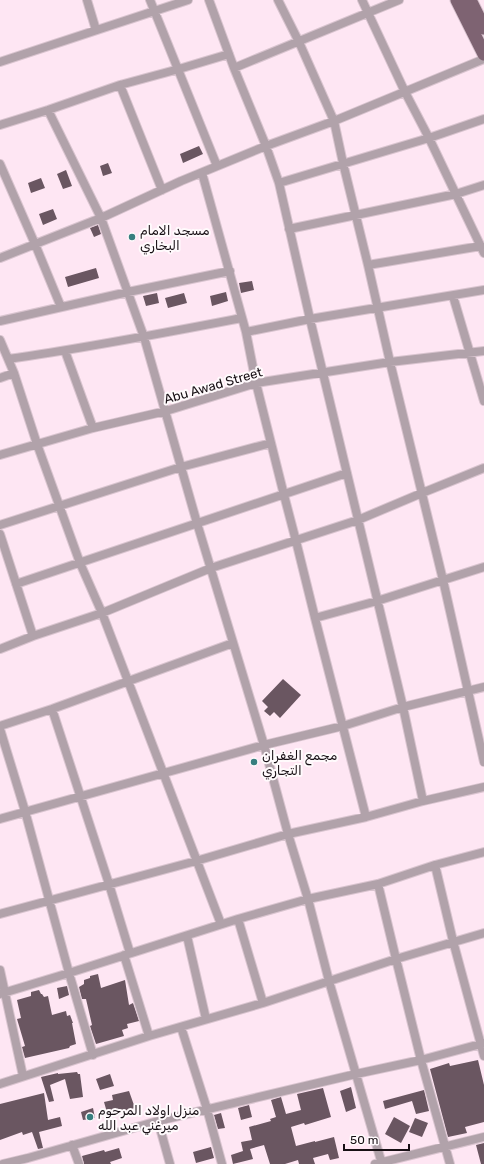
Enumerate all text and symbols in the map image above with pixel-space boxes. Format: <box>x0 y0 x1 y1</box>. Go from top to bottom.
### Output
place label: مسجد الامام البخاري <box>140 223 209 255</box>
marker: مسجد الامام البخاري <box>127 232 137 242</box>
street label: Abu Awad Street <box>162 364 264 407</box>
place label: مجمع الغفران التجاري <box>262 748 337 780</box>
marker: مجمع الغفران التجاري <box>249 757 259 767</box>
place label: منزل اولاد المرحوم ميرغني عبد الله <box>98 1103 199 1135</box>
marker: منزل اولاد المرحوم ميرغني عبد الله <box>85 1112 95 1122</box>
scale bar <box>344 1126 409 1152</box>
text: 50 m <box>350 1133 378 1147</box>

